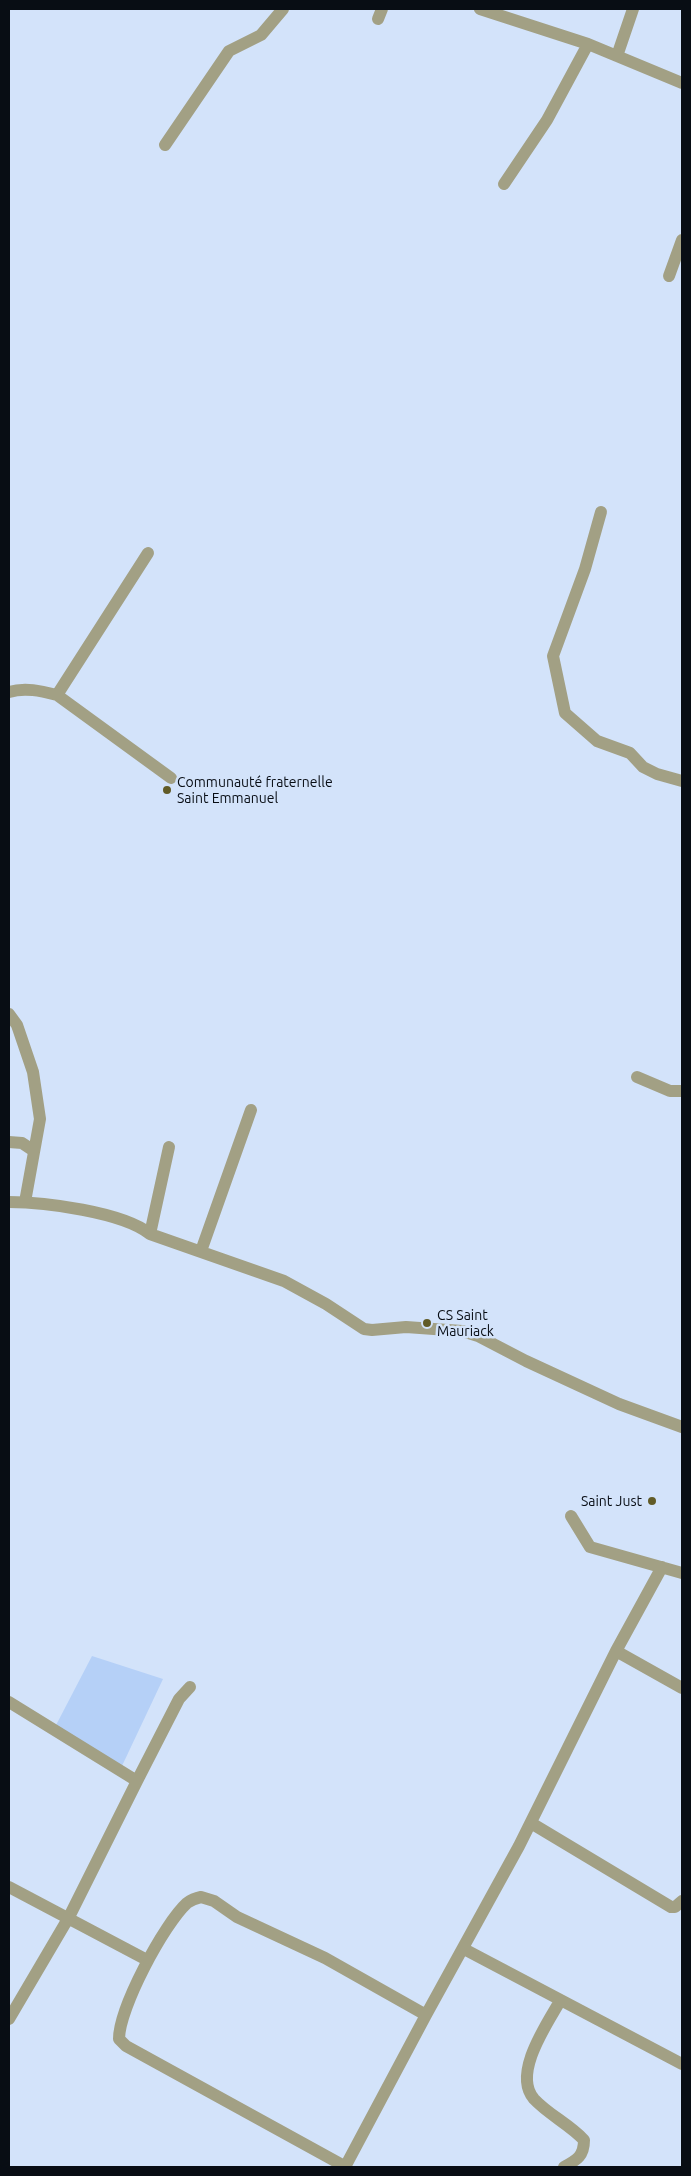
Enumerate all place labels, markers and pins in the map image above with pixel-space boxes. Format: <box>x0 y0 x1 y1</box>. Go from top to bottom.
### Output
place label: Communauté fraternelle Saint Emmanuel <box>177 774 333 806</box>
marker: Communauté fraternelle Saint Emmanuel <box>161 784 173 796</box>
place label: CS Saint Mauriack <box>437 1307 494 1340</box>
marker: CS Saint Mauriack <box>421 1317 433 1329</box>
place label: Saint Just <box>581 1493 642 1509</box>
marker: Saint Just <box>646 1495 658 1507</box>

